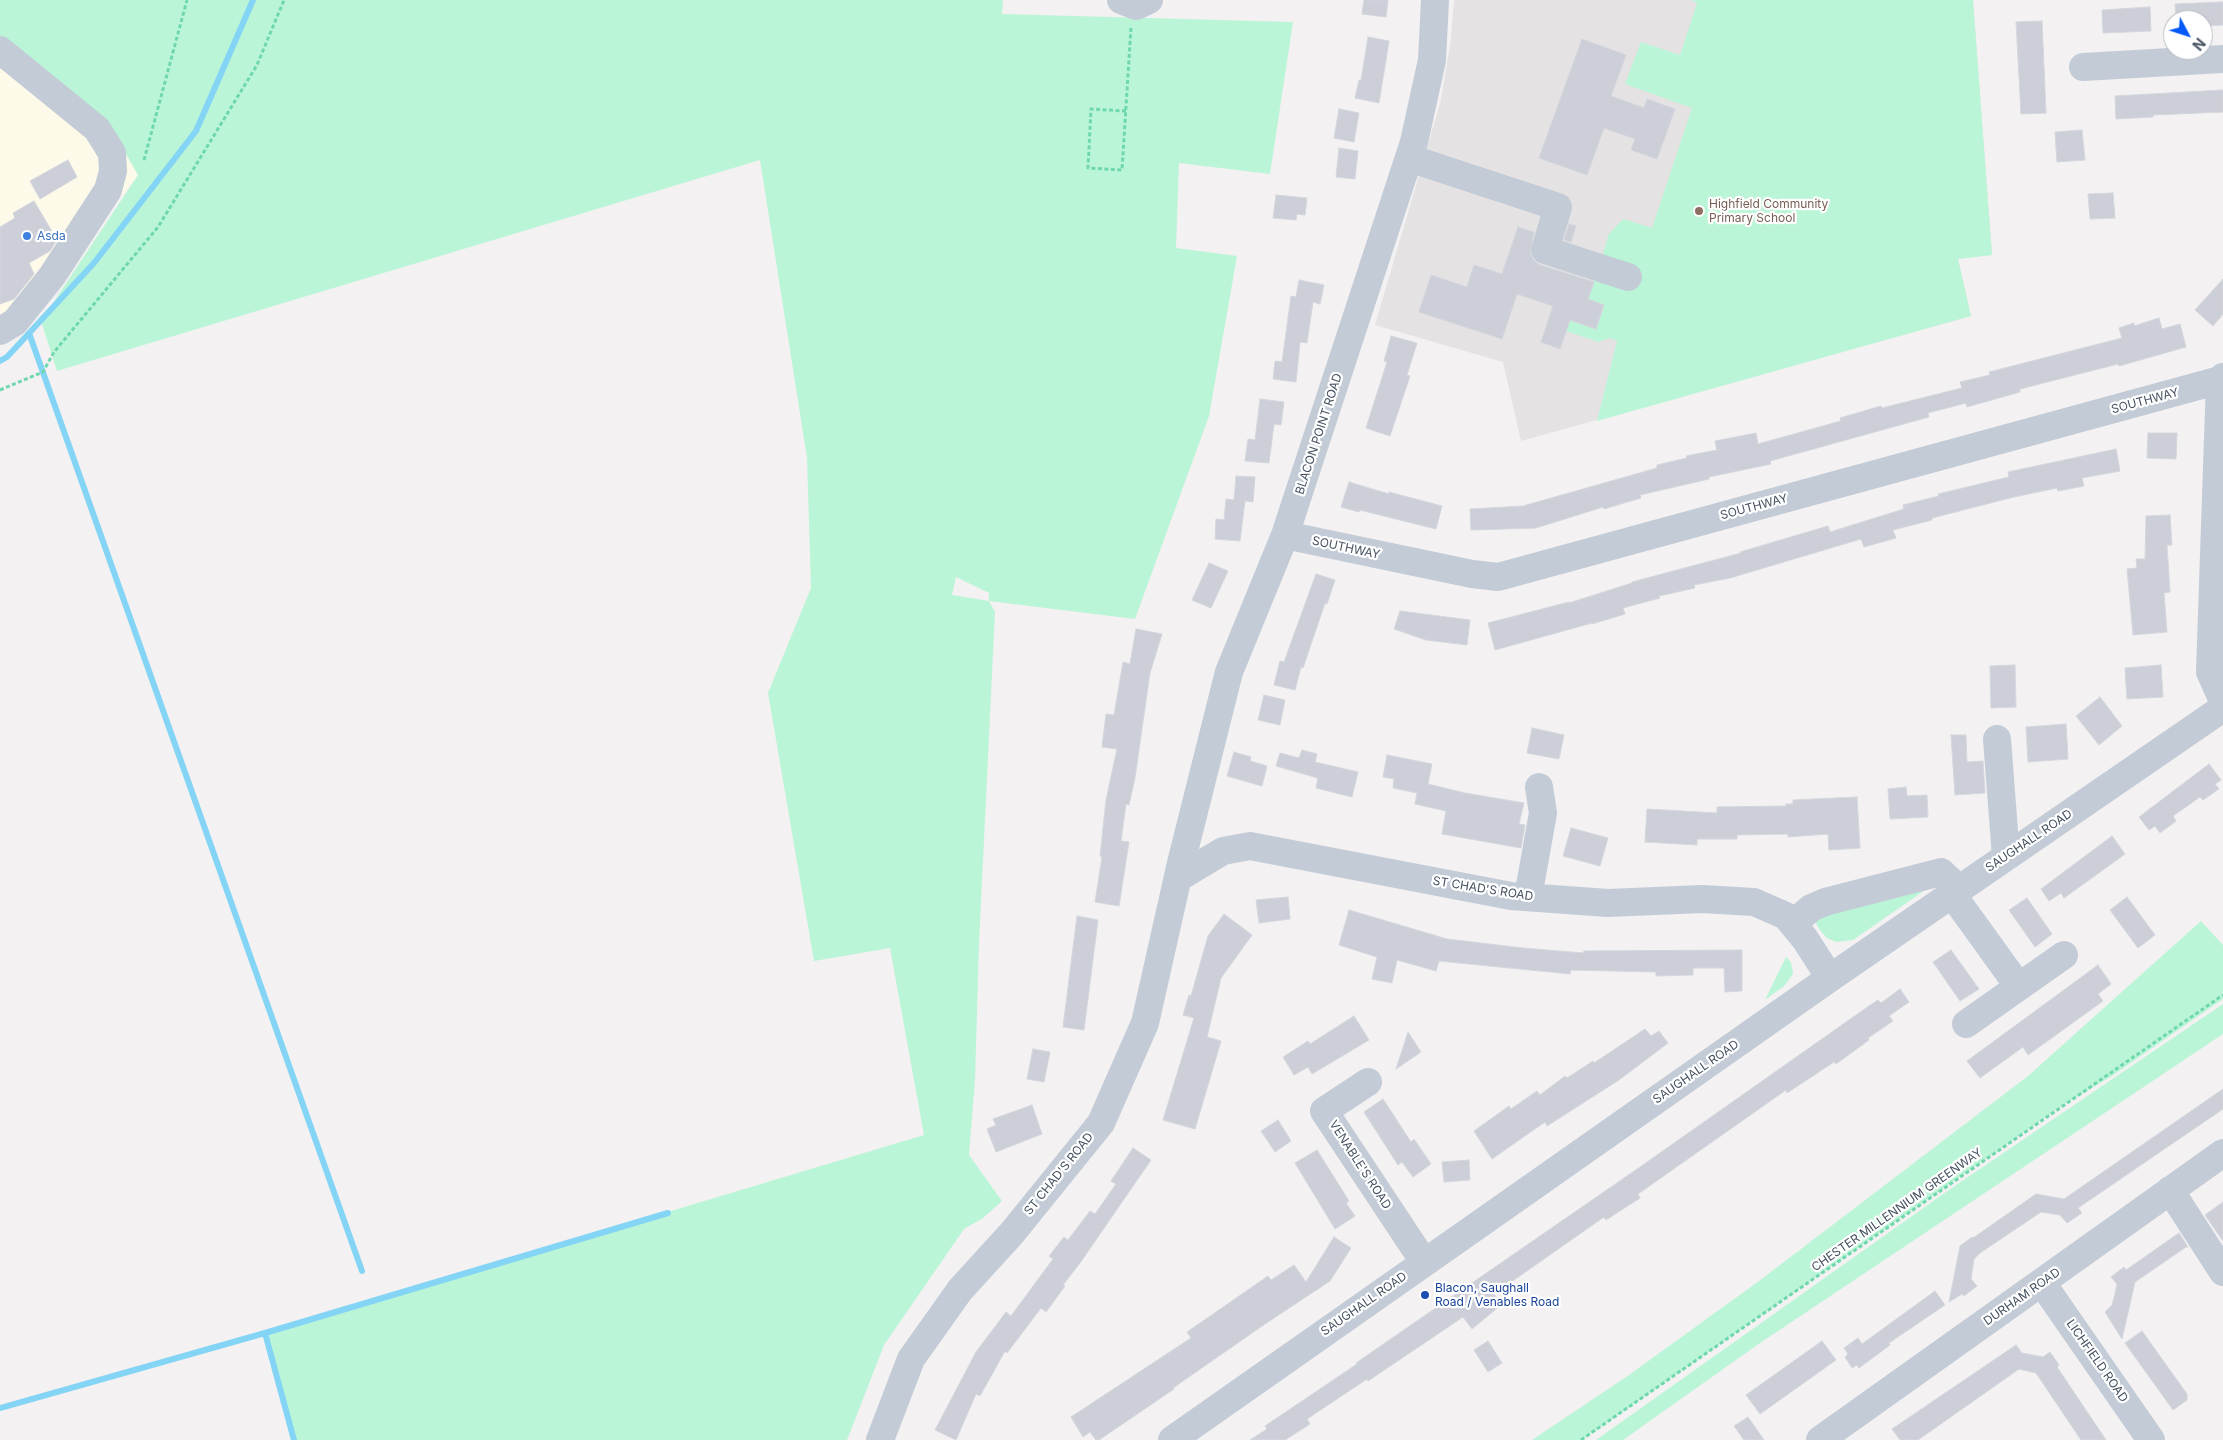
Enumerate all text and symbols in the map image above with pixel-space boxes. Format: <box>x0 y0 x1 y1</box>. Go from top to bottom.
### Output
north arrow <box>2163 10 2213 60</box>
text: N <box>2189 35 2209 54</box>
place label: Highfield Community Primary School <box>1709 197 1828 225</box>
marker: Highfield Community Primary School <box>1693 205 1705 217</box>
place label: Asda <box>37 229 66 243</box>
marker: Asda <box>21 230 33 242</box>
street label: BLACON POINT ROAD <box>1293 372 1345 496</box>
street label: SOUTHWAY <box>2110 385 2180 417</box>
street label: SOUTHWAY <box>1719 491 1789 523</box>
street label: SOUTHWAY <box>1311 534 1381 562</box>
street label: SAUGHALL ROAD <box>1983 807 2075 875</box>
street label: ST CHAD'S ROAD <box>1432 874 1534 904</box>
street label: SAUGHALL ROAD <box>1650 1037 1742 1107</box>
street label: VENABLE'S ROAD <box>1326 1118 1394 1212</box>
street label: ST CHAD'S ROAD <box>1021 1130 1097 1218</box>
street label: CHESTER MILLENNIUM GREENWAY <box>1809 1145 1985 1275</box>
street label: DURHAM ROAD <box>1981 1265 2063 1329</box>
street label: SAUGHALL ROAD <box>1318 1269 1410 1339</box>
place label: Blacon, Saughall Road / Venables Road <box>1435 1281 1559 1309</box>
marker: Blacon, Saughall Road / Venables Road <box>1419 1289 1431 1301</box>
street label: LICHFIELD ROAD <box>2063 1317 2131 1405</box>

